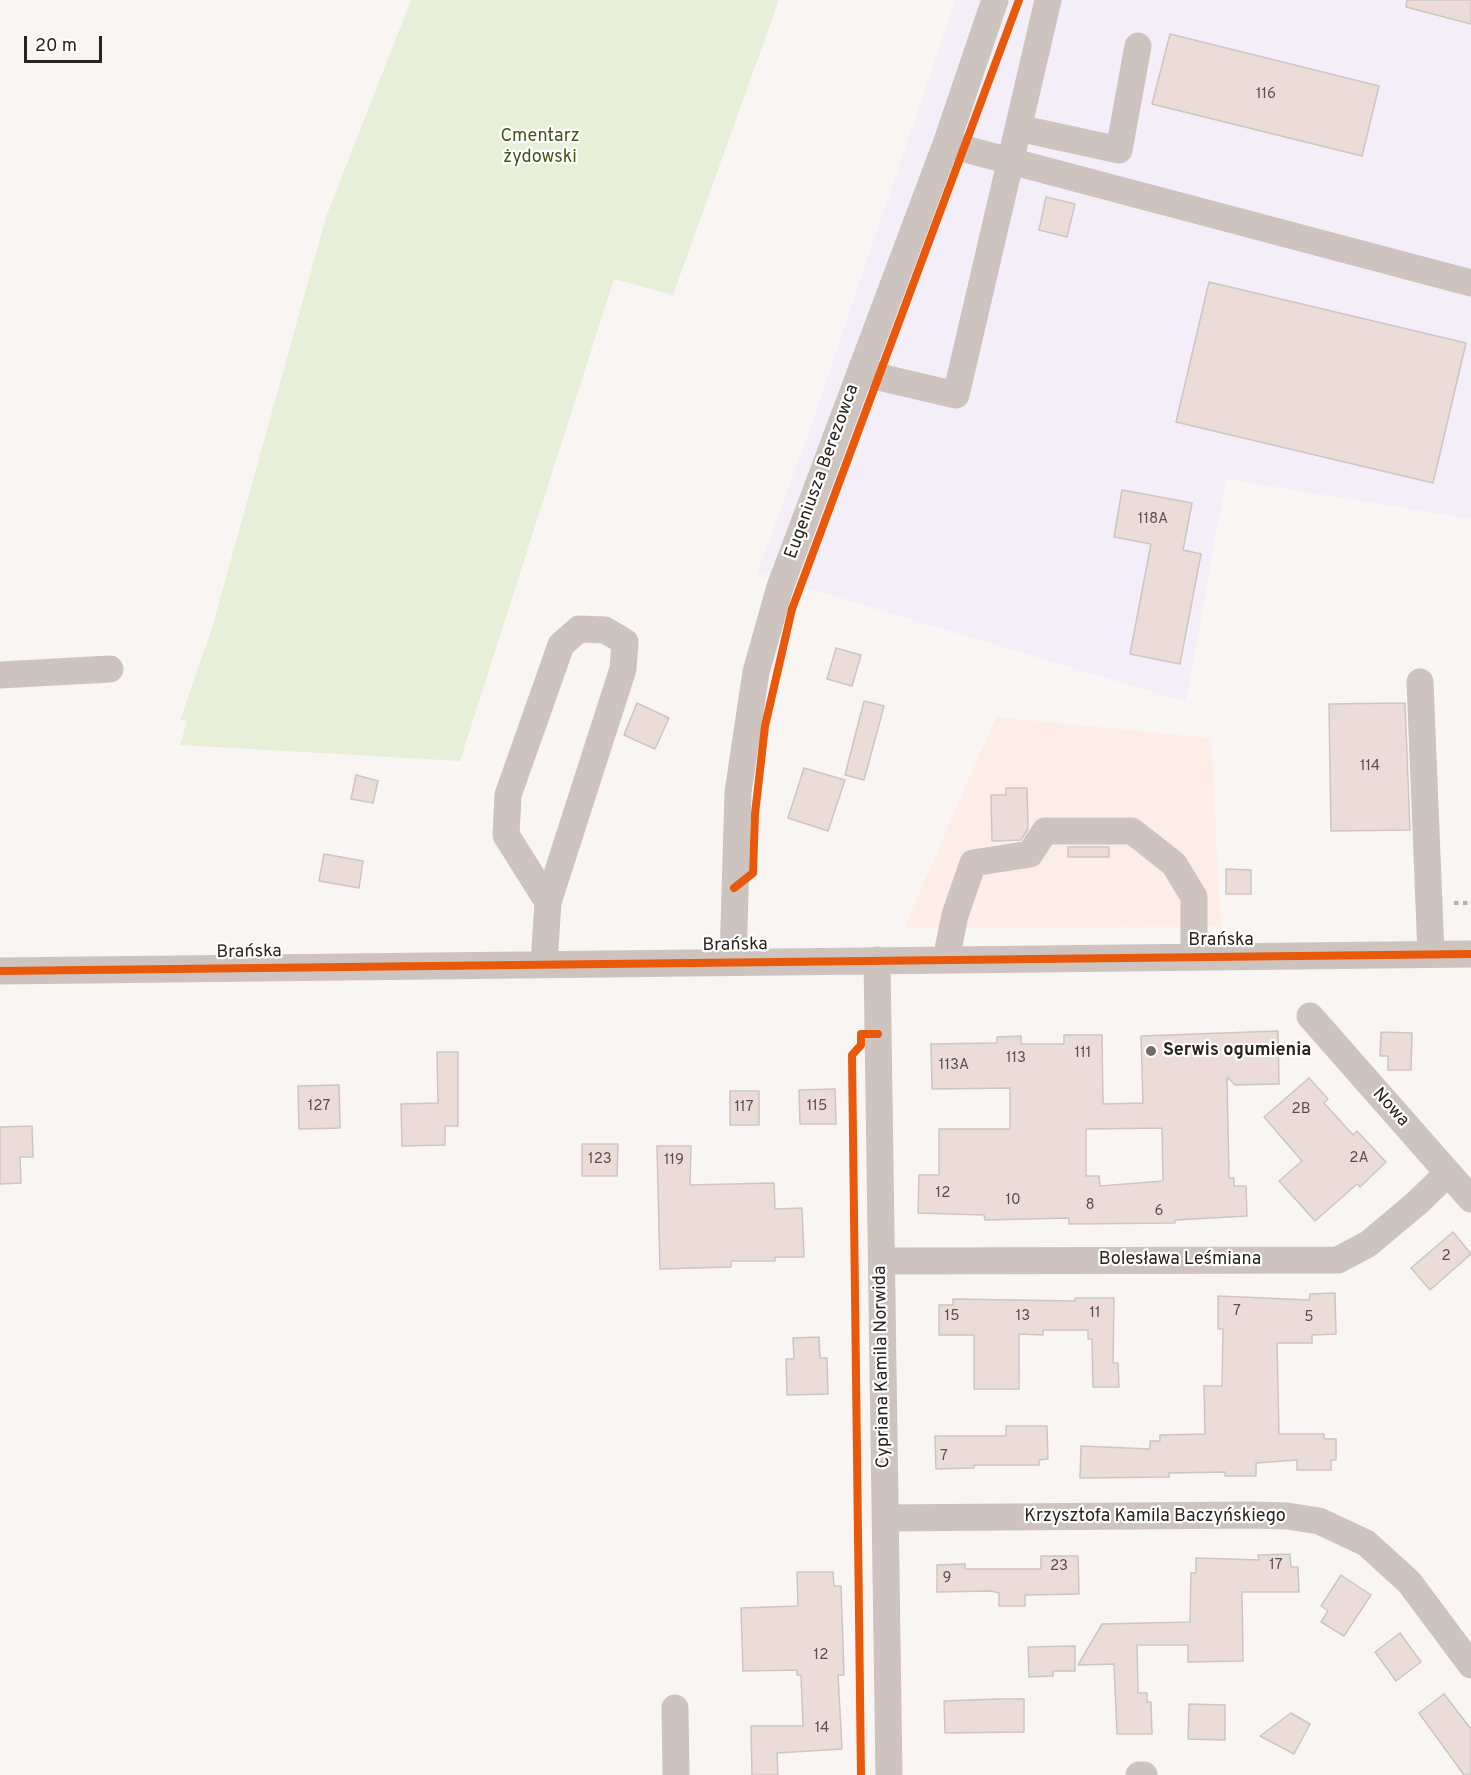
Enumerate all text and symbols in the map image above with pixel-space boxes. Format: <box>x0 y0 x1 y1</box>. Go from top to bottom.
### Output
scale bar <box>27 24 105 62</box>
text: 20 m <box>35 35 77 58</box>
house number: 116 <box>1256 86 1276 104</box>
park label: Cmentarz żydowski <box>500 126 580 168</box>
street label: Eugeniusza Berezowca <box>781 382 865 562</box>
house number: 118A <box>1138 511 1168 529</box>
house number: 114 <box>1360 758 1380 776</box>
street label: Brańska <box>1188 930 1254 952</box>
street label: Brańska <box>702 935 768 957</box>
street label: Brańska <box>216 942 282 964</box>
place label: Serwis ogumienia <box>1163 1040 1311 1062</box>
marker: Serwis ogumienia <box>1144 1044 1158 1058</box>
house number: 111 <box>1075 1045 1091 1063</box>
house number: 113 <box>1006 1050 1026 1068</box>
house number: 113A <box>939 1057 969 1075</box>
street label: Nowa <box>1367 1084 1413 1132</box>
house number: 127 <box>308 1098 330 1116</box>
house number: 115 <box>807 1098 827 1116</box>
house number: 117 <box>735 1099 753 1117</box>
house number: 2B <box>1291 1101 1311 1119</box>
house number: 2A <box>1349 1150 1369 1168</box>
house number: 123 <box>588 1151 612 1169</box>
house number: 119 <box>664 1152 684 1170</box>
house number: 12 <box>936 1185 950 1203</box>
house number: 10 <box>1005 1192 1021 1210</box>
house number: 8 <box>1085 1197 1095 1215</box>
house number: 6 <box>1155 1203 1163 1221</box>
house number: 2 <box>1441 1248 1451 1266</box>
street label: Bolesława Leśmiana <box>1099 1249 1261 1271</box>
street label: Cypriana Kamila Norwida <box>870 1265 896 1469</box>
house number: 7 <box>1233 1303 1241 1321</box>
house number: 11 <box>1089 1305 1101 1323</box>
house number: 15 <box>945 1308 959 1326</box>
house number: 13 <box>1016 1308 1030 1326</box>
house number: 5 <box>1304 1309 1314 1327</box>
house number: 7 <box>940 1448 948 1466</box>
street label: Krzysztofa Kamila Baczyńskiego <box>1024 1506 1286 1528</box>
house number: 17 <box>1269 1557 1283 1575</box>
house number: 23 <box>1050 1558 1068 1576</box>
house number: 9 <box>943 1570 951 1588</box>
house number: 12 <box>814 1647 828 1665</box>
house number: 14 <box>815 1720 829 1738</box>

